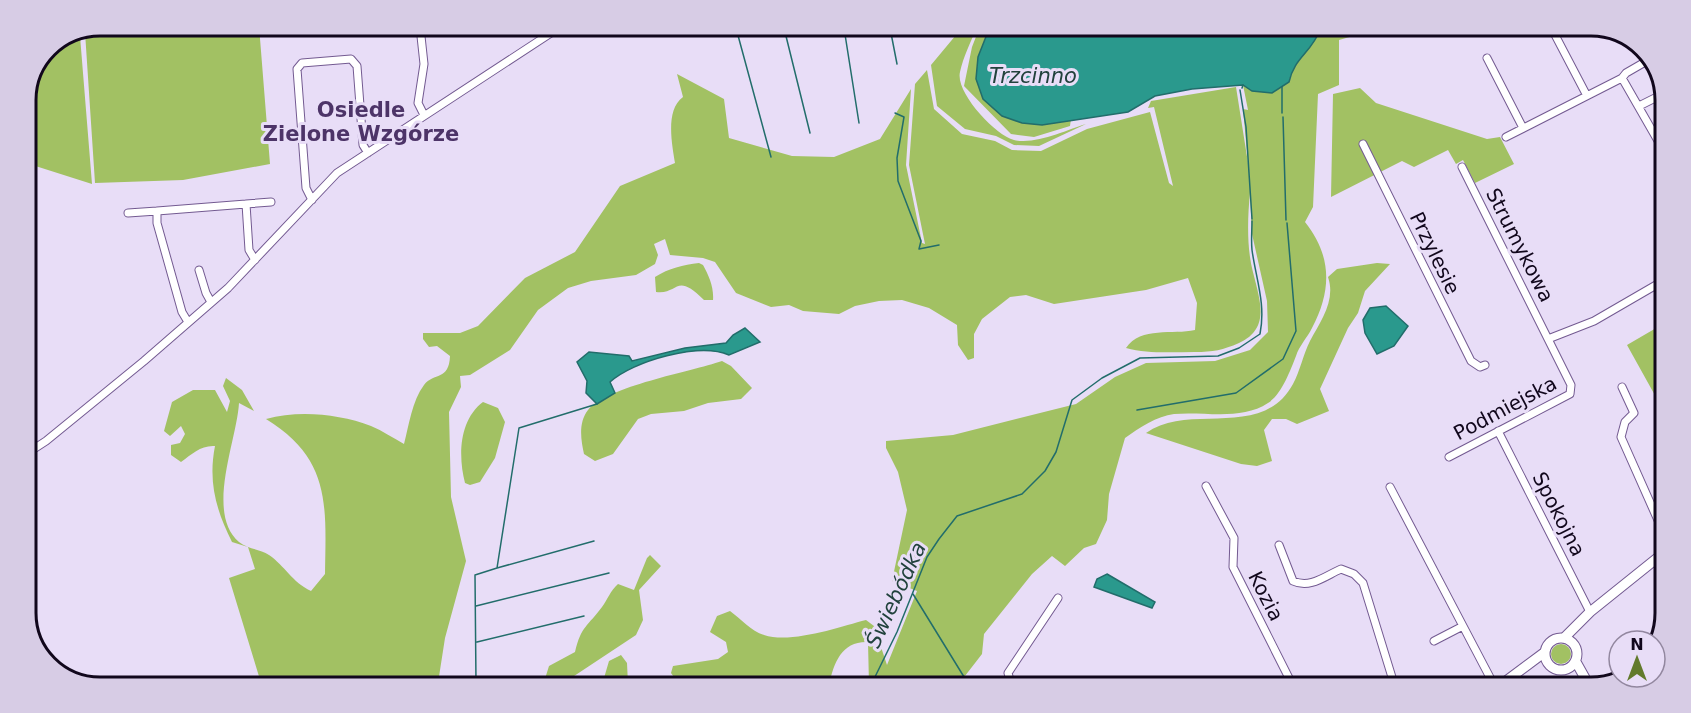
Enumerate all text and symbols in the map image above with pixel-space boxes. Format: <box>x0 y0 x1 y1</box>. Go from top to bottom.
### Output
water label: Trzcinno <box>989 64 1077 88</box>
district label: Osiedle Zielone Wzgórze <box>263 98 459 146</box>
street label: Strumykowa <box>1481 184 1559 306</box>
street label: Przylesie <box>1405 208 1465 298</box>
street label: Podmiejska <box>1449 371 1561 445</box>
street label: Spokojna <box>1528 468 1590 560</box>
water label: Świebódka <box>860 538 931 652</box>
street label: Kozia <box>1243 567 1289 625</box>
north arrow <box>1607 629 1667 689</box>
text: N <box>1630 635 1644 654</box>

